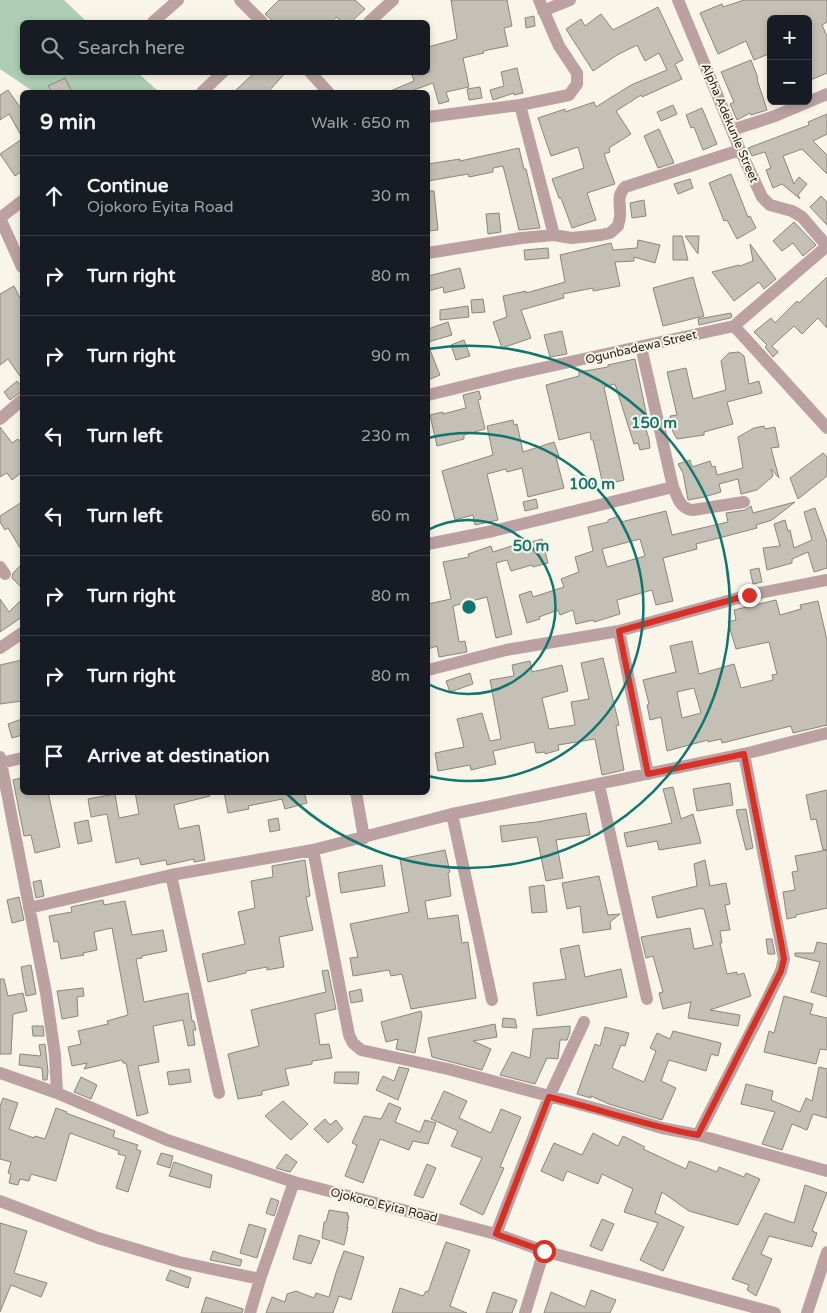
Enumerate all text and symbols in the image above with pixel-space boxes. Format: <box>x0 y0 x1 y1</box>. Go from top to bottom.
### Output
map controls <box>767 15 812 105</box>
button: + <box>767 15 812 60</box>
search box <box>20 20 430 75</box>
icon: search <box>38 34 66 62</box>
text: Search here <box>78 37 185 59</box>
button: − <box>767 60 812 105</box>
street label: Alpha Adekunle Street <box>699 61 762 185</box>
text: 9 min <box>40 110 96 135</box>
text: Walk · 650 m <box>311 113 410 133</box>
text: Continue <box>87 175 169 197</box>
icon: ahead <box>40 182 68 210</box>
text: 30 m <box>371 186 410 206</box>
text: Ojokoro Eyita Road <box>87 197 234 217</box>
icon: right <box>40 262 68 290</box>
text: Turn right <box>87 265 175 287</box>
text: 80 m <box>371 266 410 286</box>
street label: Ogunbadewa Street <box>584 327 698 367</box>
icon: right <box>40 342 68 370</box>
text: Turn right <box>87 345 175 367</box>
text: 90 m <box>371 346 410 366</box>
text: 150 m <box>631 414 677 432</box>
icon: left <box>40 422 68 450</box>
text: Turn left <box>87 425 163 447</box>
text: 230 m <box>361 426 410 446</box>
text: 100 m <box>569 475 615 493</box>
icon: left <box>40 502 68 530</box>
text: Turn left <box>87 505 163 527</box>
text: 60 m <box>371 506 410 526</box>
text: 50 m <box>513 537 549 555</box>
icon: right <box>40 582 68 610</box>
route end <box>738 584 761 607</box>
text: Turn right <box>87 585 175 607</box>
text: 80 m <box>371 586 410 606</box>
centre of rings <box>460 598 478 616</box>
icon: right <box>40 662 68 690</box>
text: Turn right <box>87 665 175 687</box>
text: 80 m <box>371 666 410 686</box>
icon: arrive <box>40 742 68 770</box>
text: Arrive at destination <box>87 745 270 767</box>
street label: Ojokoro Eyita Road <box>329 1185 439 1225</box>
route start <box>533 1240 556 1263</box>

